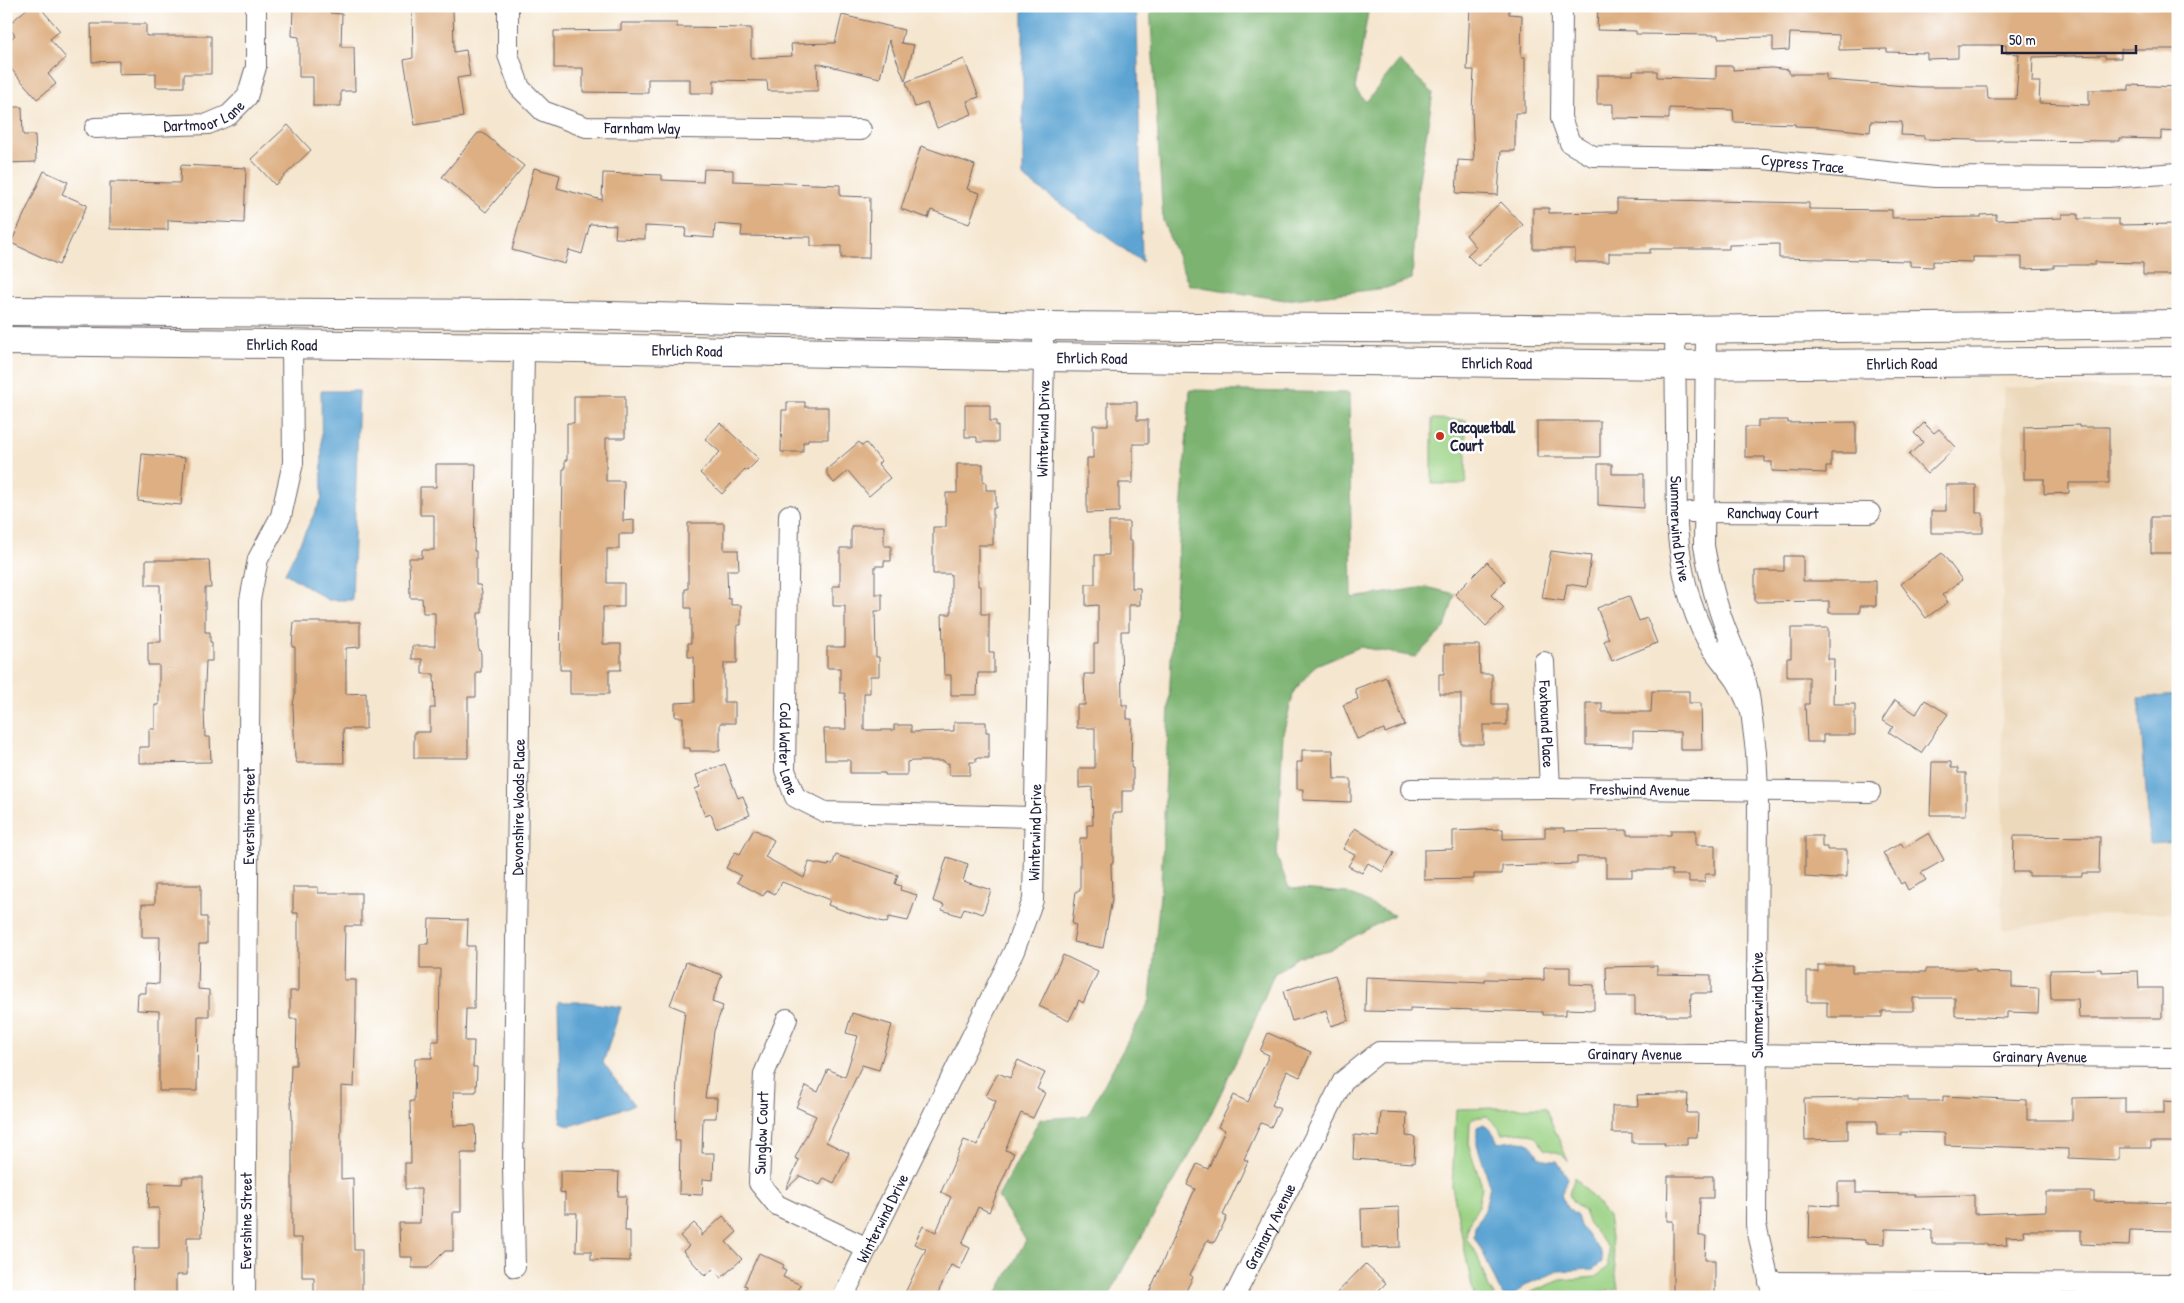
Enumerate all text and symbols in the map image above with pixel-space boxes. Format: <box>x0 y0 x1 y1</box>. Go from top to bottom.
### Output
scale bar <box>2002 22 2135 54</box>
text: 50 m <box>2009 29 2036 50</box>
street label: Dartmoor Lane <box>163 94 250 137</box>
street label: Farnham Way <box>603 116 681 139</box>
street label: Cypress Trace <box>1760 148 1846 179</box>
street label: Ehrlich Road <box>246 333 317 356</box>
street label: Ehrlich Road <box>651 338 723 362</box>
street label: Ehrlich Road <box>1056 346 1127 369</box>
street label: Ehrlich Road <box>1461 351 1532 374</box>
street label: Ehrlich Road <box>1866 352 1937 374</box>
street label: Winterwind Drive <box>1031 379 1055 477</box>
place label: Racquetball Court <box>1450 416 1516 456</box>
marker: Racquetball Court <box>1434 430 1446 442</box>
street label: Summerwind Drive <box>1665 476 1696 585</box>
street label: Ranchway Court <box>1727 501 1819 524</box>
street label: Foxhound Place <box>1534 679 1560 769</box>
street label: Cold Water Lane <box>774 702 804 798</box>
street label: Devonshire Woods Place <box>506 738 530 875</box>
street label: Evershine Street <box>237 767 260 865</box>
street label: Freshwind Avenue <box>1589 777 1691 801</box>
street label: Winterwind Drive <box>1022 783 1046 881</box>
street label: Summerwind Drive <box>1746 951 1768 1058</box>
street label: Grainary Avenue <box>1588 1042 1683 1065</box>
street label: Grainary Avenue <box>1992 1045 2088 1067</box>
street label: Sunglow Court <box>749 1091 773 1175</box>
street label: Winterwind Drive <box>851 1169 914 1267</box>
street label: Evershine Street <box>234 1172 257 1270</box>
street label: Grainary Avenue <box>1238 1179 1301 1274</box>

